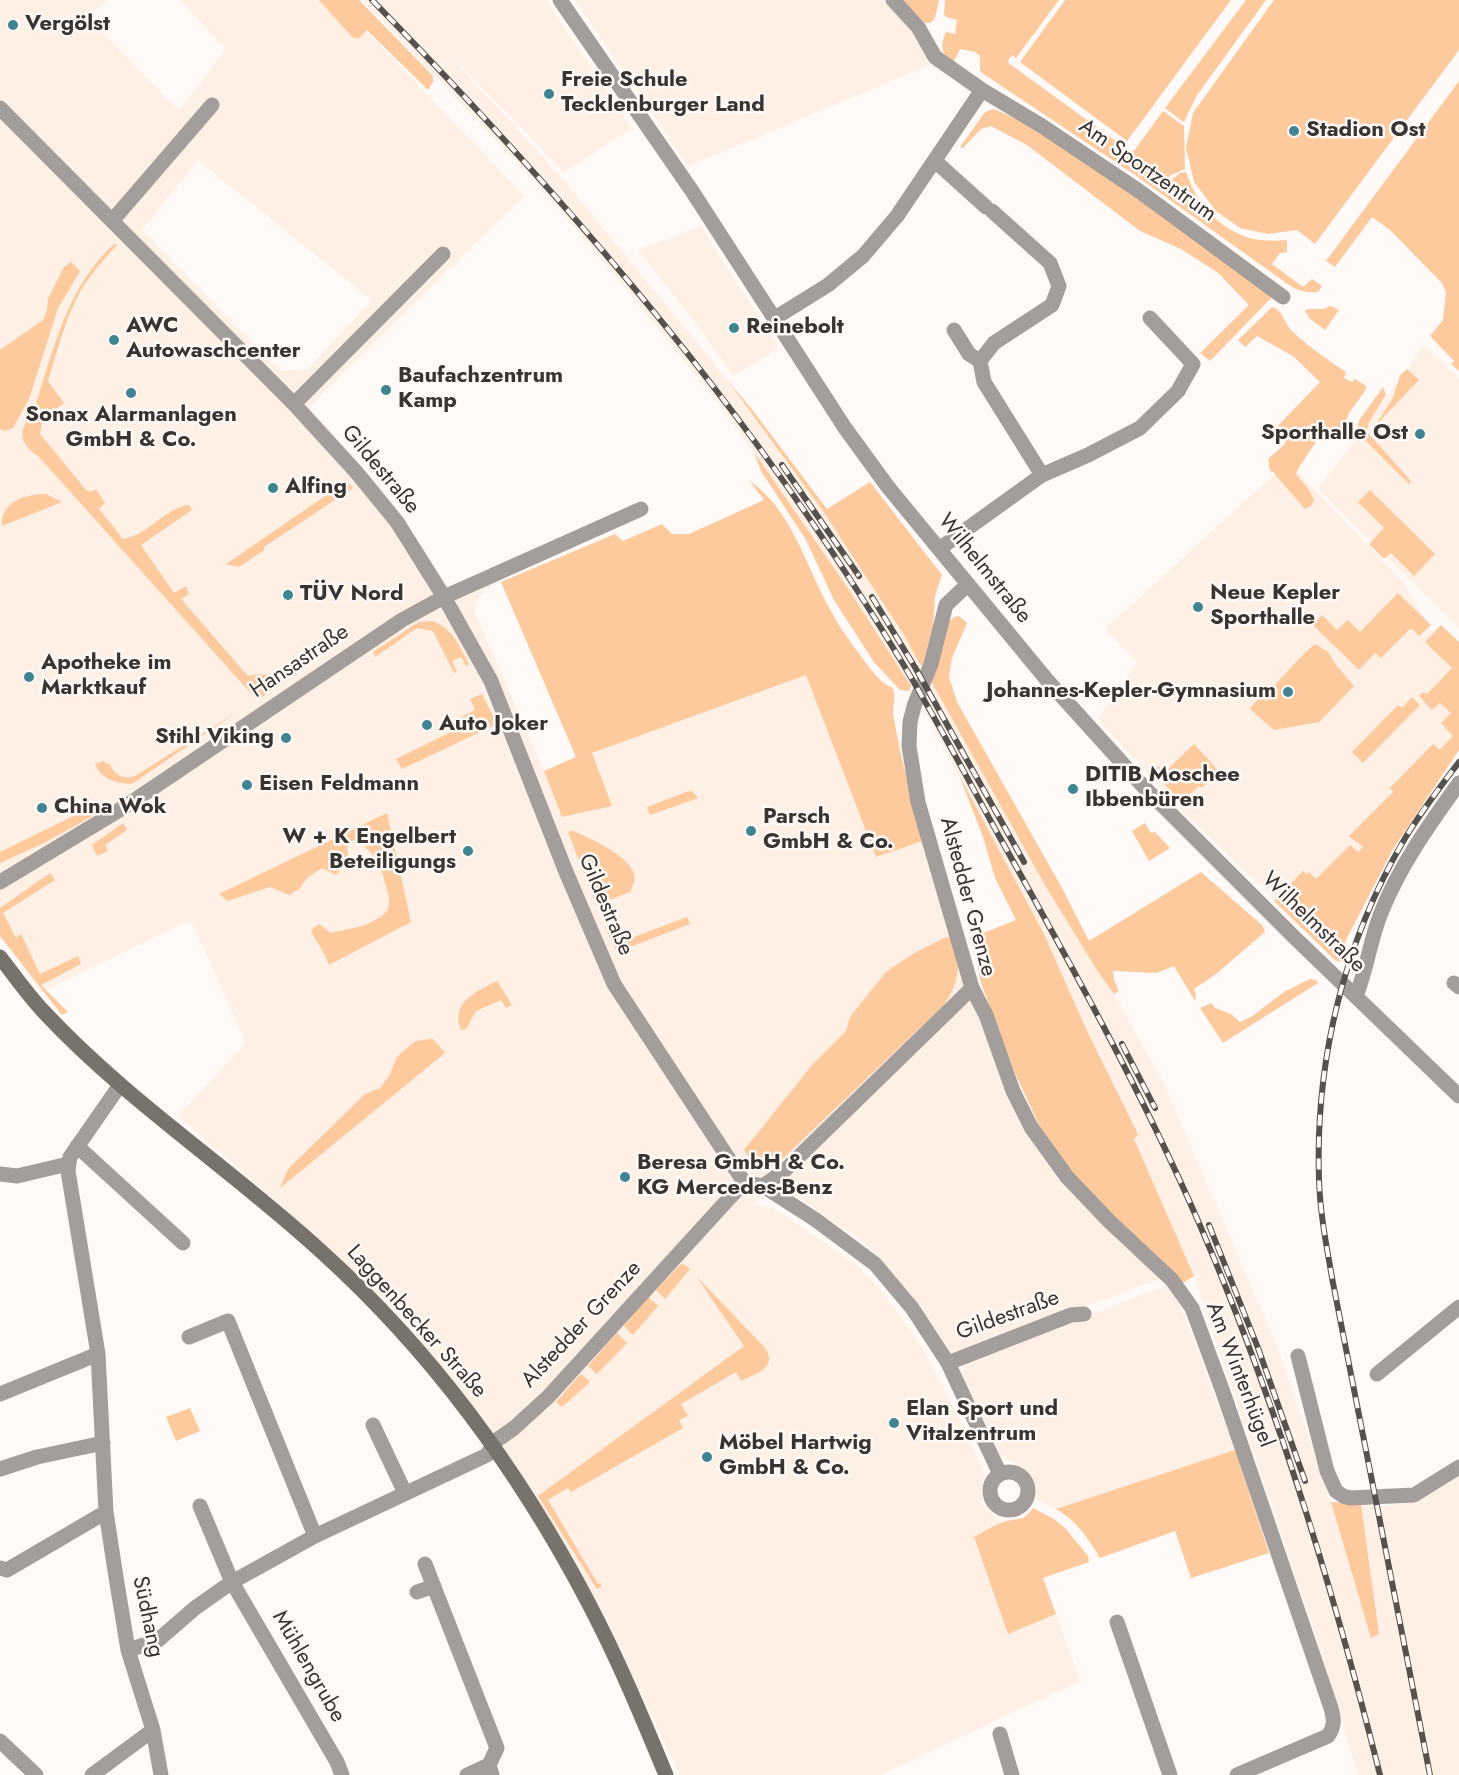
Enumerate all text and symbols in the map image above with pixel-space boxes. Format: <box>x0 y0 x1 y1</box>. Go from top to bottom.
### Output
place label: Vergölst <box>25 12 110 38</box>
marker: Vergölst <box>6 18 20 32</box>
place label: Freie Schule Tecklenburger Land <box>561 68 765 119</box>
marker: Freie Schule Tecklenburger Land <box>542 87 556 101</box>
street label: Am Sportzentrum <box>1073 114 1221 228</box>
place label: Stadion Ost <box>1306 118 1426 144</box>
marker: Stadion Ost <box>1287 124 1301 138</box>
place label: AWC Autowaschcenter <box>126 314 301 366</box>
place label: Reinebolt <box>746 315 844 341</box>
marker: Reinebolt <box>727 321 741 335</box>
marker: AWC Autowaschcenter <box>107 333 121 347</box>
place label: Baufachzentrum Kamp <box>398 364 563 416</box>
marker: Baufachzentrum Kamp <box>379 383 393 397</box>
marker: Sonax Alarmanlagen GmbH & Co. <box>124 386 138 400</box>
place label: Sonax Alarmanlagen GmbH & Co. <box>25 403 237 454</box>
street label: Gildestraße <box>335 420 425 520</box>
place label: Sporthalle Ost <box>1261 421 1408 447</box>
marker: Sporthalle Ost <box>1413 427 1427 441</box>
place label: Alfing <box>285 475 347 501</box>
marker: Alfing <box>266 481 280 495</box>
street label: Wilhelmstraße <box>932 509 1036 629</box>
place label: Neue Kepler Sporthalle <box>1210 581 1340 632</box>
place label: TÜV Nord <box>300 582 404 608</box>
marker: TÜV Nord <box>281 588 295 602</box>
marker: Neue Kepler Sporthalle <box>1191 600 1205 614</box>
street label: Hansastraße <box>246 619 354 705</box>
place label: Apotheke im Marktkauf <box>41 651 172 702</box>
marker: Apotheke im Marktkauf <box>22 670 36 684</box>
place label: Johannes-Kepler-Gymnasium <box>986 679 1276 705</box>
marker: Johannes-Kepler-Gymnasium <box>1281 685 1295 699</box>
place label: Auto Joker <box>439 712 548 738</box>
marker: Auto Joker <box>420 718 434 732</box>
place label: Stihl Viking <box>155 725 274 751</box>
marker: Stihl Viking <box>279 731 293 745</box>
place label: DITIB Moschee Ibbenbüren <box>1085 763 1240 814</box>
place label: Eisen Feldmann <box>259 772 419 798</box>
marker: Eisen Feldmann <box>240 778 254 792</box>
marker: DITIB Moschee Ibbenbüren <box>1066 782 1080 796</box>
place label: China Wok <box>54 795 166 821</box>
marker: China Wok <box>35 801 49 815</box>
place label: Parsch GmbH & Co. <box>763 805 894 856</box>
street label: Alstedder Grenze <box>933 814 1001 980</box>
marker: Parsch GmbH & Co. <box>744 824 758 838</box>
place label: W + K Engelbert Beteiligungs <box>282 825 456 876</box>
marker: W + K Engelbert Beteiligungs <box>461 844 475 858</box>
street label: Gildestraße <box>572 850 638 960</box>
street label: Wilhelmstraße <box>1256 867 1370 979</box>
place label: Beresa GmbH & Co. KG Mercedes-Benz <box>637 1151 845 1202</box>
marker: Beresa GmbH & Co. KG Mercedes-Benz <box>618 1170 632 1184</box>
street label: Laggenbecker Straße <box>340 1240 492 1404</box>
street label: Alstedder Grenze <box>516 1256 648 1394</box>
street label: Gildestraße <box>953 1285 1063 1347</box>
street label: Am Winterhügel <box>1199 1299 1279 1451</box>
place label: Elan Sport und Vitalzentrum <box>906 1397 1058 1448</box>
marker: Elan Sport und Vitalzentrum <box>887 1416 901 1430</box>
place label: Möbel Hartwig GmbH & Co. <box>719 1431 872 1482</box>
marker: Möbel Hartwig GmbH & Co. <box>700 1450 714 1464</box>
street label: Südhang <box>126 1574 168 1660</box>
street label: Mühlengrube <box>265 1607 351 1727</box>

